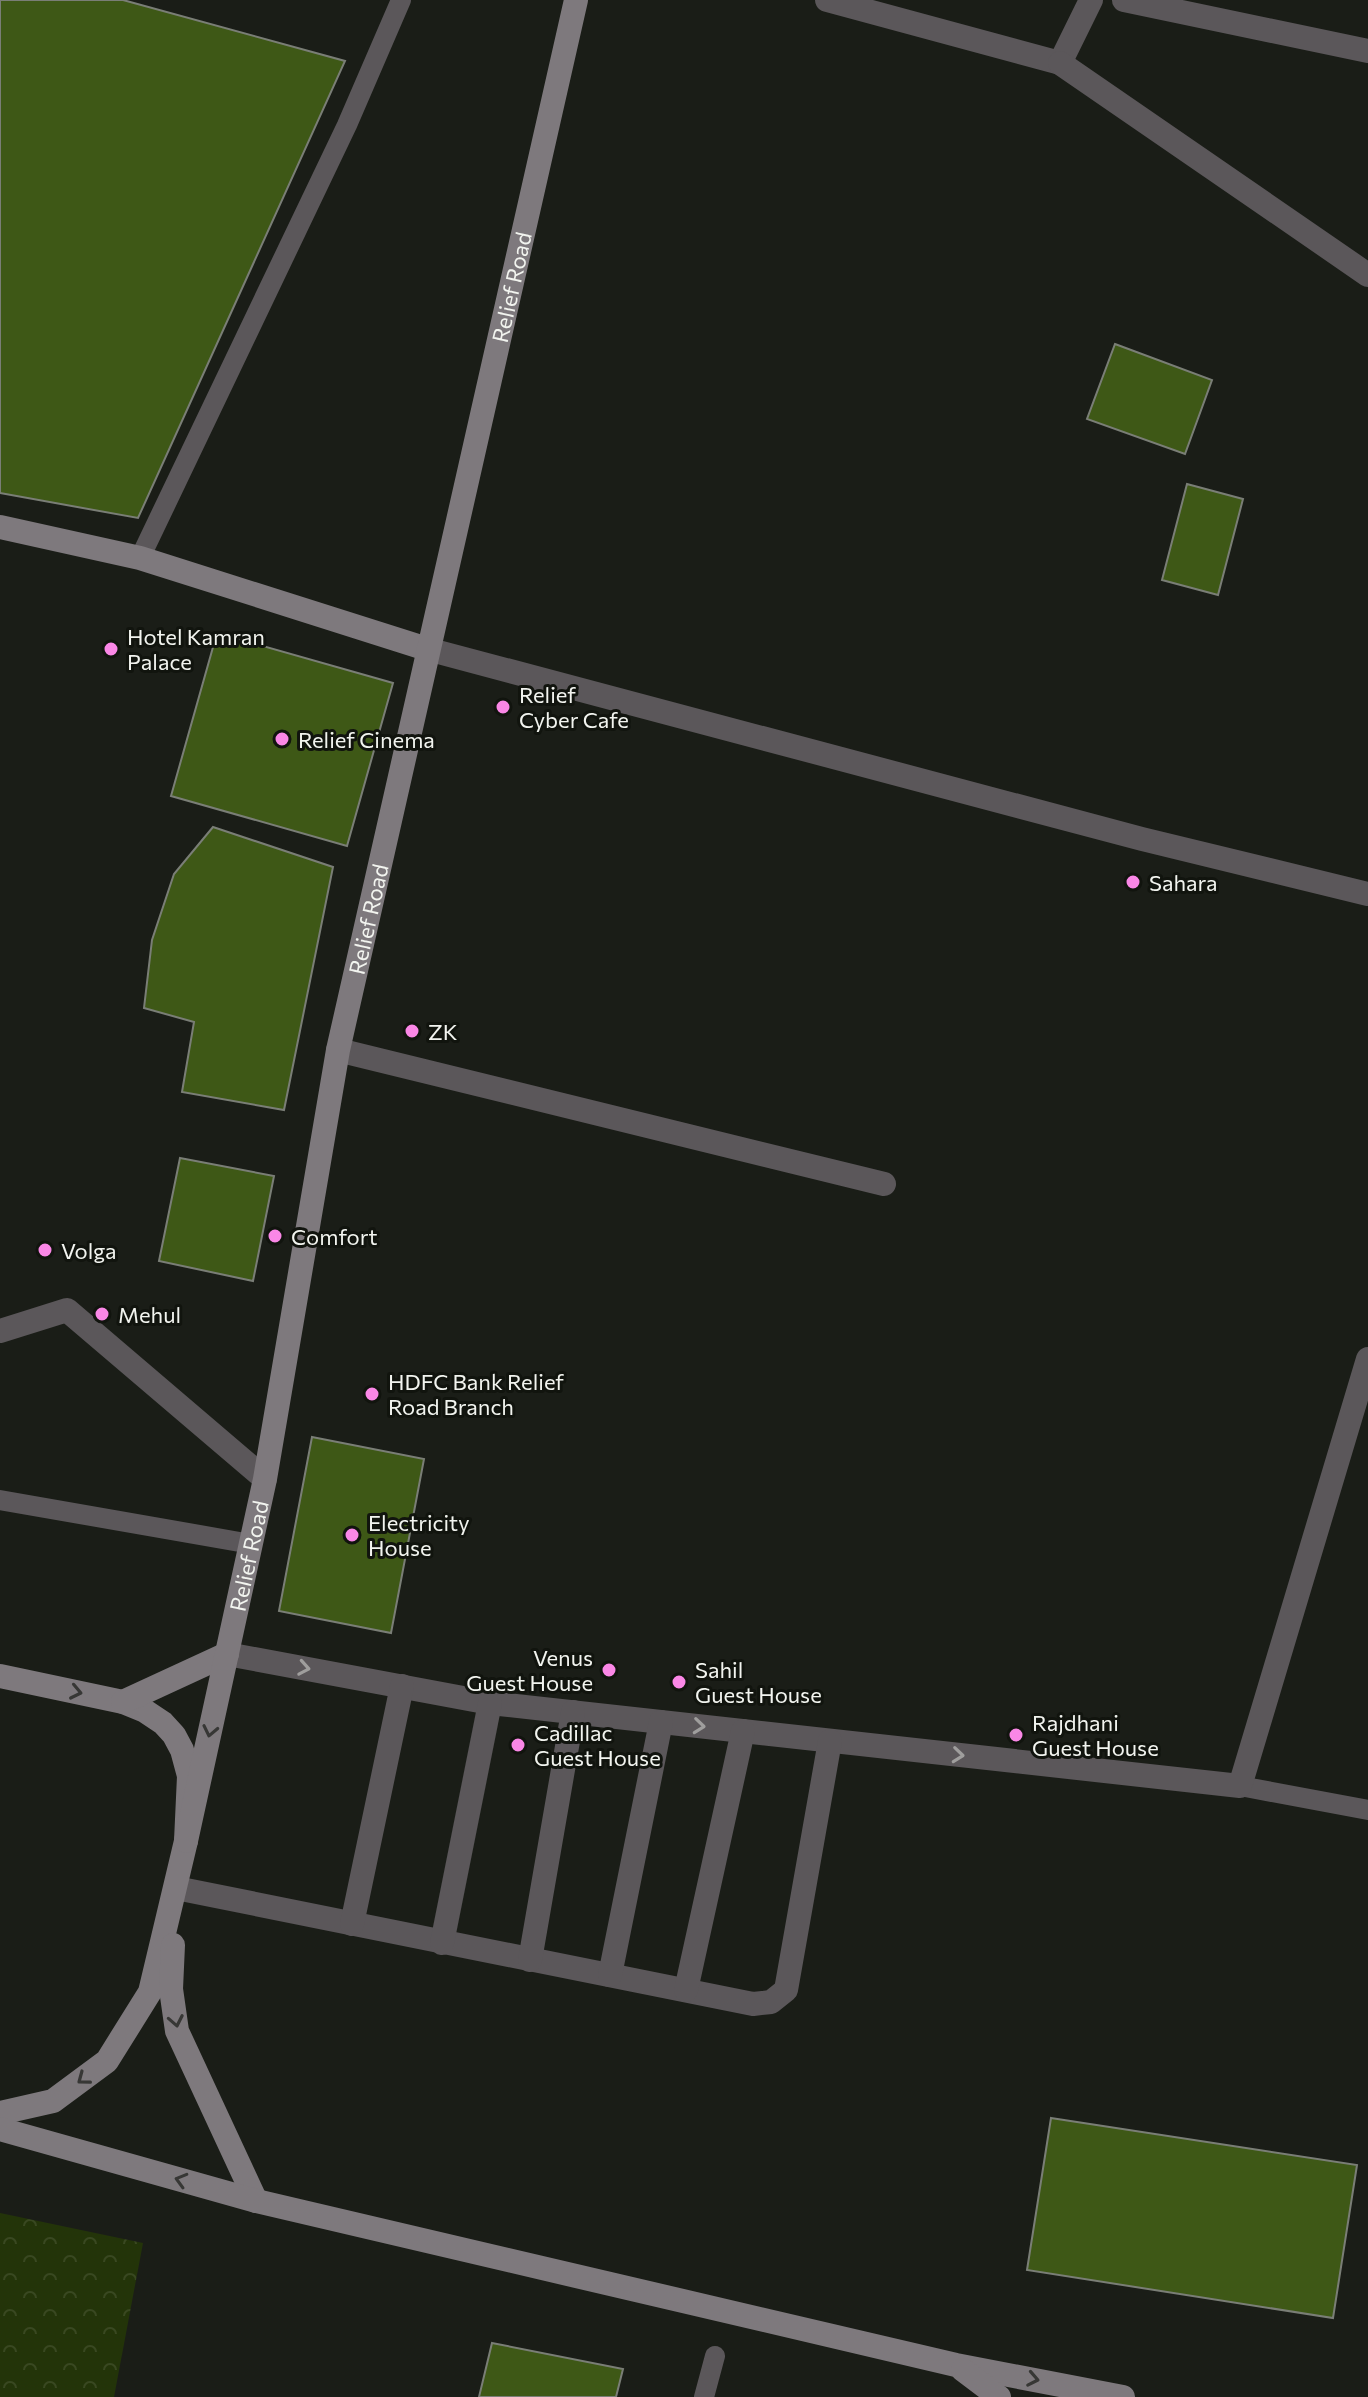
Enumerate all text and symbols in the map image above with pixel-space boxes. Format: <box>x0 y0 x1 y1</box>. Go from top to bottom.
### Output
street label: Relief Road <box>485 229 537 345</box>
place label: Hotel Kamran Palace <box>127 623 265 675</box>
marker: Hotel Kamran Palace <box>102 640 120 658</box>
place label: Relief Cyber Cafe <box>519 681 629 733</box>
marker: Relief Cyber Cafe <box>494 698 512 716</box>
place label: Relief Cinema <box>298 726 435 753</box>
marker: Relief Cinema <box>273 730 291 748</box>
street label: Relief Road <box>342 861 393 977</box>
place label: Sahara <box>1149 869 1218 896</box>
marker: Sahara <box>1124 873 1142 891</box>
place label: ZK <box>428 1018 458 1045</box>
marker: ZK <box>403 1022 421 1040</box>
place label: Comfort <box>291 1223 378 1250</box>
marker: Comfort <box>266 1227 284 1245</box>
place label: Volga <box>61 1237 117 1264</box>
marker: Volga <box>36 1241 54 1259</box>
place label: Mehul <box>118 1301 181 1328</box>
marker: Mehul <box>93 1305 111 1323</box>
place label: HDFC Bank Relief Road Branch <box>388 1368 564 1420</box>
marker: HDFC Bank Relief Road Branch <box>363 1385 381 1403</box>
street label: Relief Road <box>223 1498 273 1614</box>
place label: Electricity House <box>368 1509 470 1561</box>
marker: Electricity House <box>343 1526 361 1544</box>
place label: Venus Guest House <box>466 1644 593 1696</box>
place label: Sahil Guest House <box>695 1656 822 1708</box>
one-way arrow <box>297 1659 310 1676</box>
marker: Venus Guest House <box>600 1661 618 1679</box>
marker: Sahil Guest House <box>670 1673 688 1691</box>
one-way arrow <box>69 1683 83 1700</box>
place label: Rajdhani Guest House <box>1032 1709 1159 1761</box>
one-way arrow <box>693 1718 706 1735</box>
place label: Cadillac Guest House <box>534 1719 661 1771</box>
one-way arrow <box>202 1723 219 1737</box>
marker: Rajdhani Guest House <box>1007 1726 1025 1744</box>
marker: Cadillac Guest House <box>509 1736 527 1754</box>
one-way arrow <box>952 1746 965 1763</box>
one-way arrow <box>167 2015 184 2028</box>
one-way arrow <box>77 2069 92 2083</box>
one-way arrow <box>175 2172 189 2189</box>
one-way arrow <box>1026 2370 1039 2387</box>

